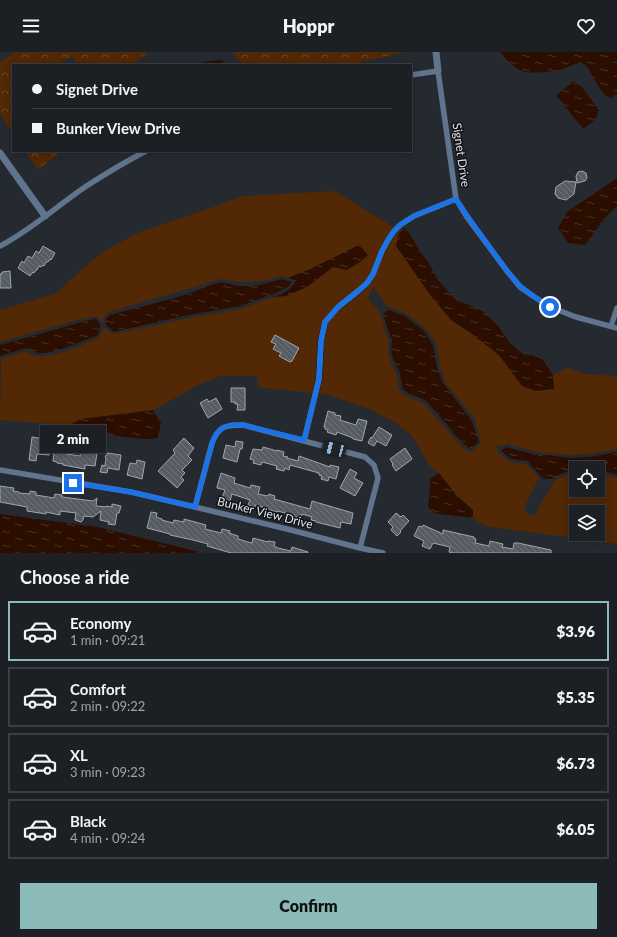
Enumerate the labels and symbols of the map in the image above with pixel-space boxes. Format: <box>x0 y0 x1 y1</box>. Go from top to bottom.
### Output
street label: Signet Drive <box>450 122 473 188</box>
route start <box>541 298 559 316</box>
callout: 2 min <box>40 425 106 453</box>
car <box>321 440 347 458</box>
route end <box>64 474 82 492</box>
street label: Bunker View Drive <box>216 493 314 532</box>

